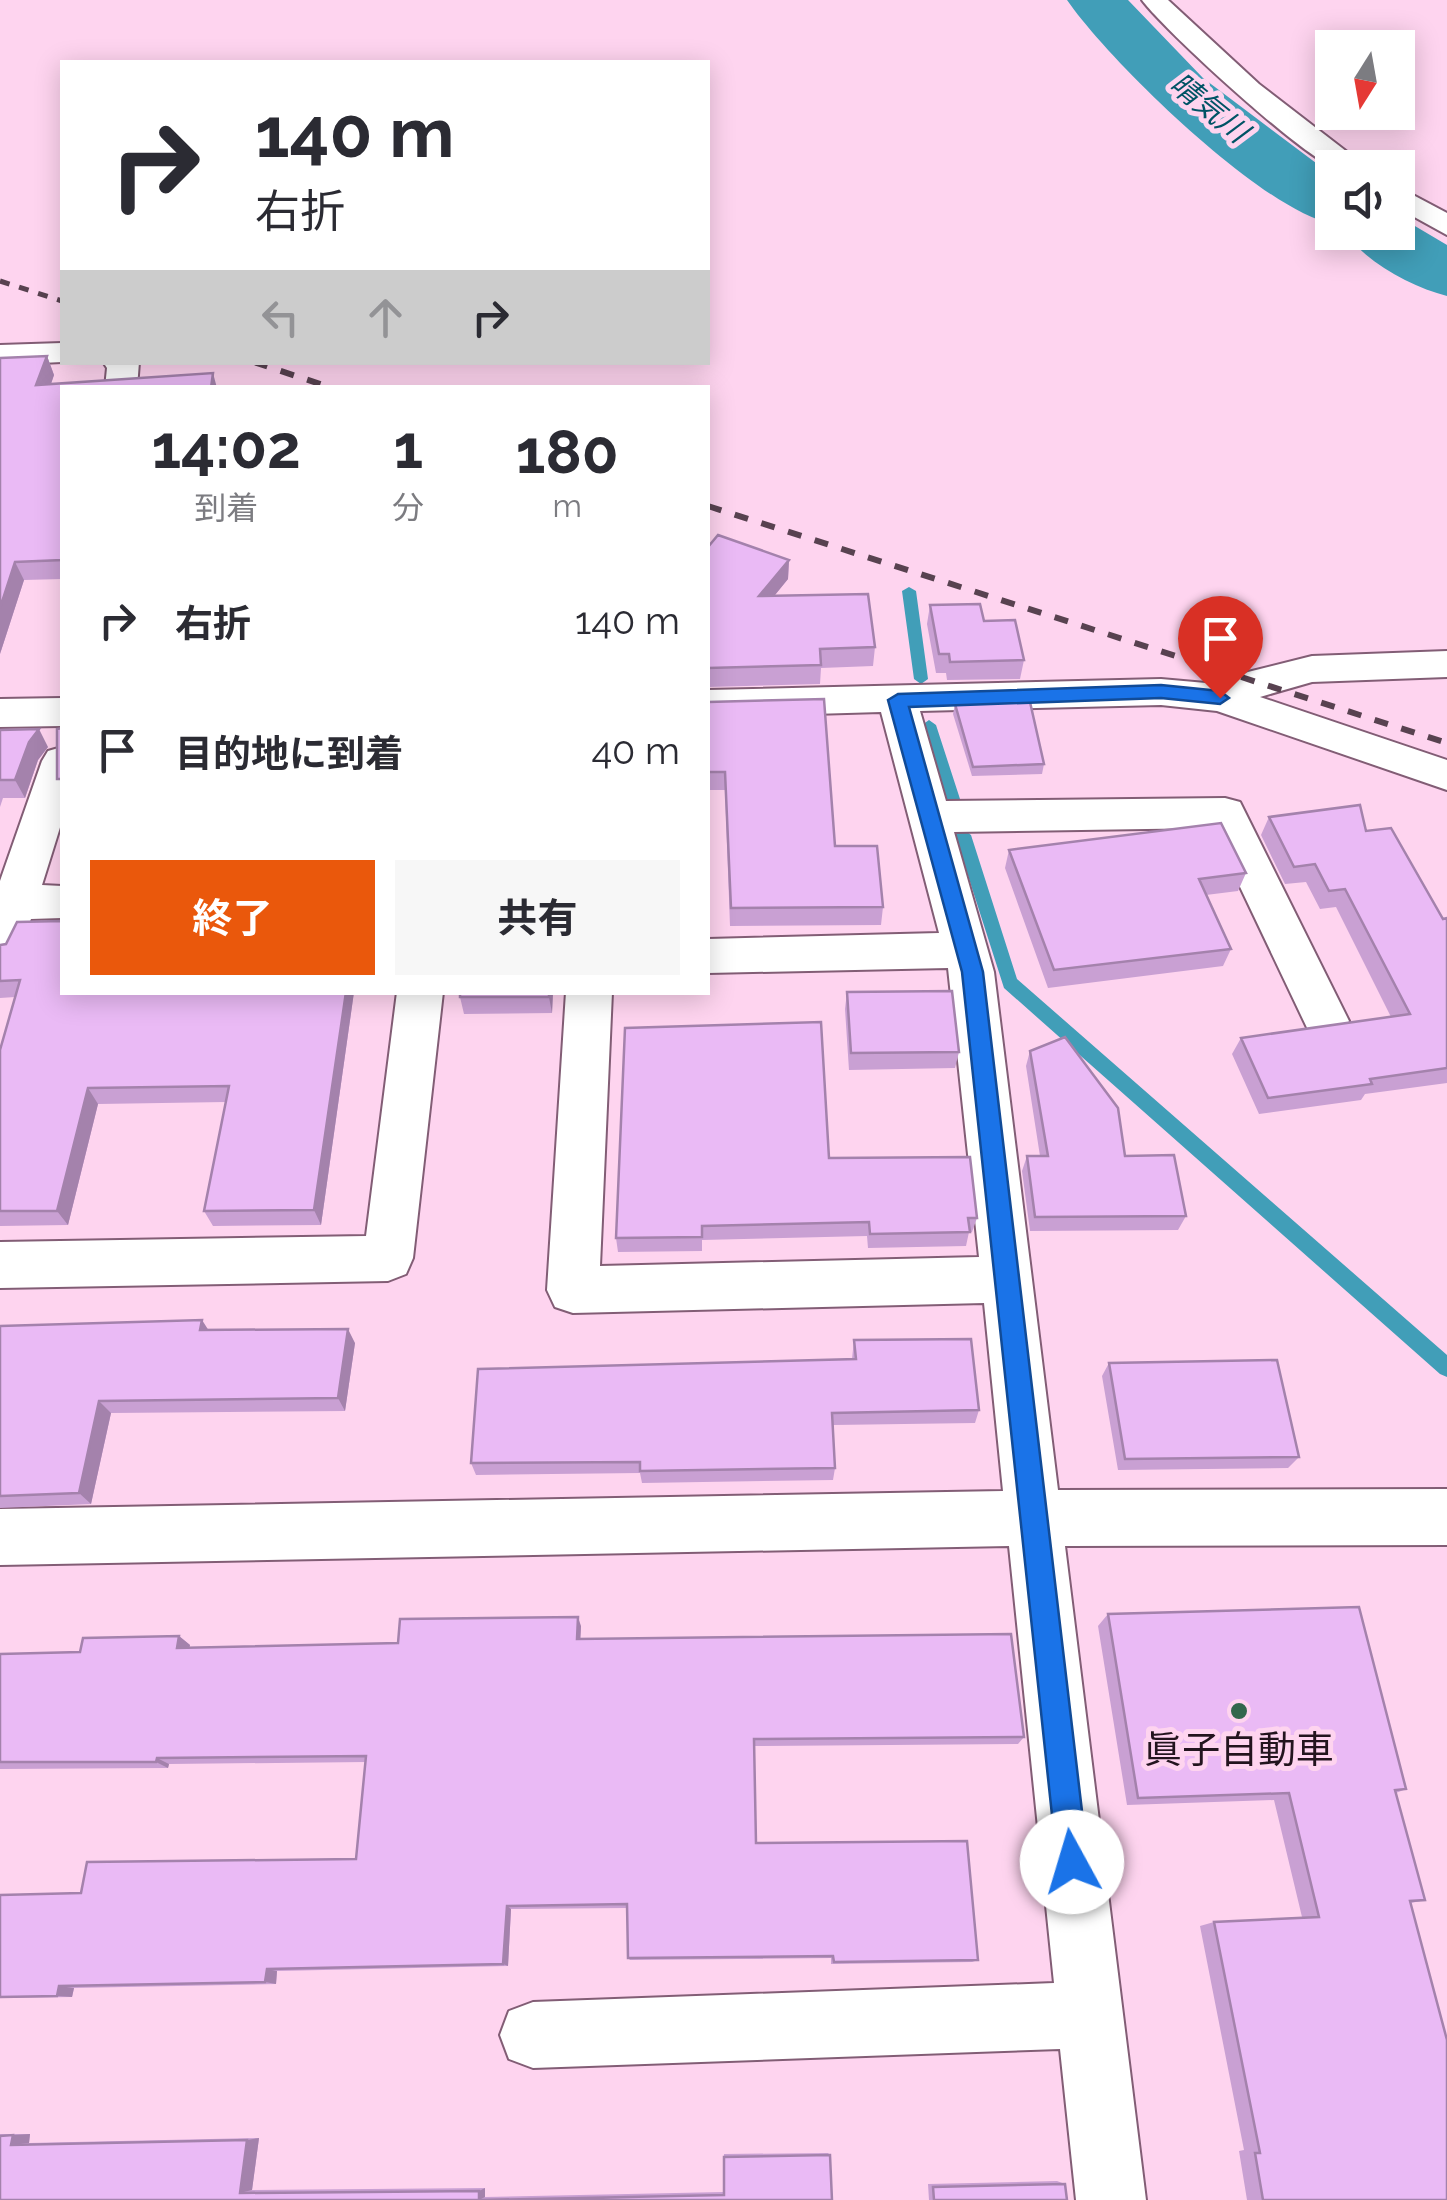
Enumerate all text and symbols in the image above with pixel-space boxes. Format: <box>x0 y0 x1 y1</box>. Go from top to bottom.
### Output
north arrow <box>1315 30 1415 130</box>
map controls <box>1315 30 1415 250</box>
water label: 晴気川 <box>1163 66 1258 151</box>
text: 140 m <box>255 91 455 173</box>
icon: right <box>90 100 220 230</box>
button: sound <box>1315 150 1415 250</box>
text: 右折 <box>255 185 345 238</box>
icon: left <box>253 290 308 345</box>
icon: ahead <box>358 290 413 345</box>
icon: right <box>463 290 518 345</box>
text: 14:02 <box>151 412 301 482</box>
text: 1 <box>394 412 423 482</box>
text: 180 <box>516 417 619 487</box>
text: m <box>552 487 582 524</box>
text: 到着 <box>194 489 258 526</box>
text: 分 <box>392 489 424 526</box>
icon: right <box>90 593 145 648</box>
pin <box>1178 596 1263 699</box>
text: 140 m <box>575 598 680 643</box>
text: 右折 <box>175 601 251 646</box>
icon: arrive <box>1193 611 1248 666</box>
icon: arrive <box>90 723 145 778</box>
text: 40 m <box>591 728 680 773</box>
text: 目的地に到着 <box>175 731 403 776</box>
button: 終了 <box>90 860 375 975</box>
button: 共有 <box>395 860 680 975</box>
marker: 眞子自動車 <box>1228 1700 1250 1722</box>
place label: 眞子自動車 <box>1144 1727 1334 1772</box>
position arrow <box>1020 1810 1124 1914</box>

